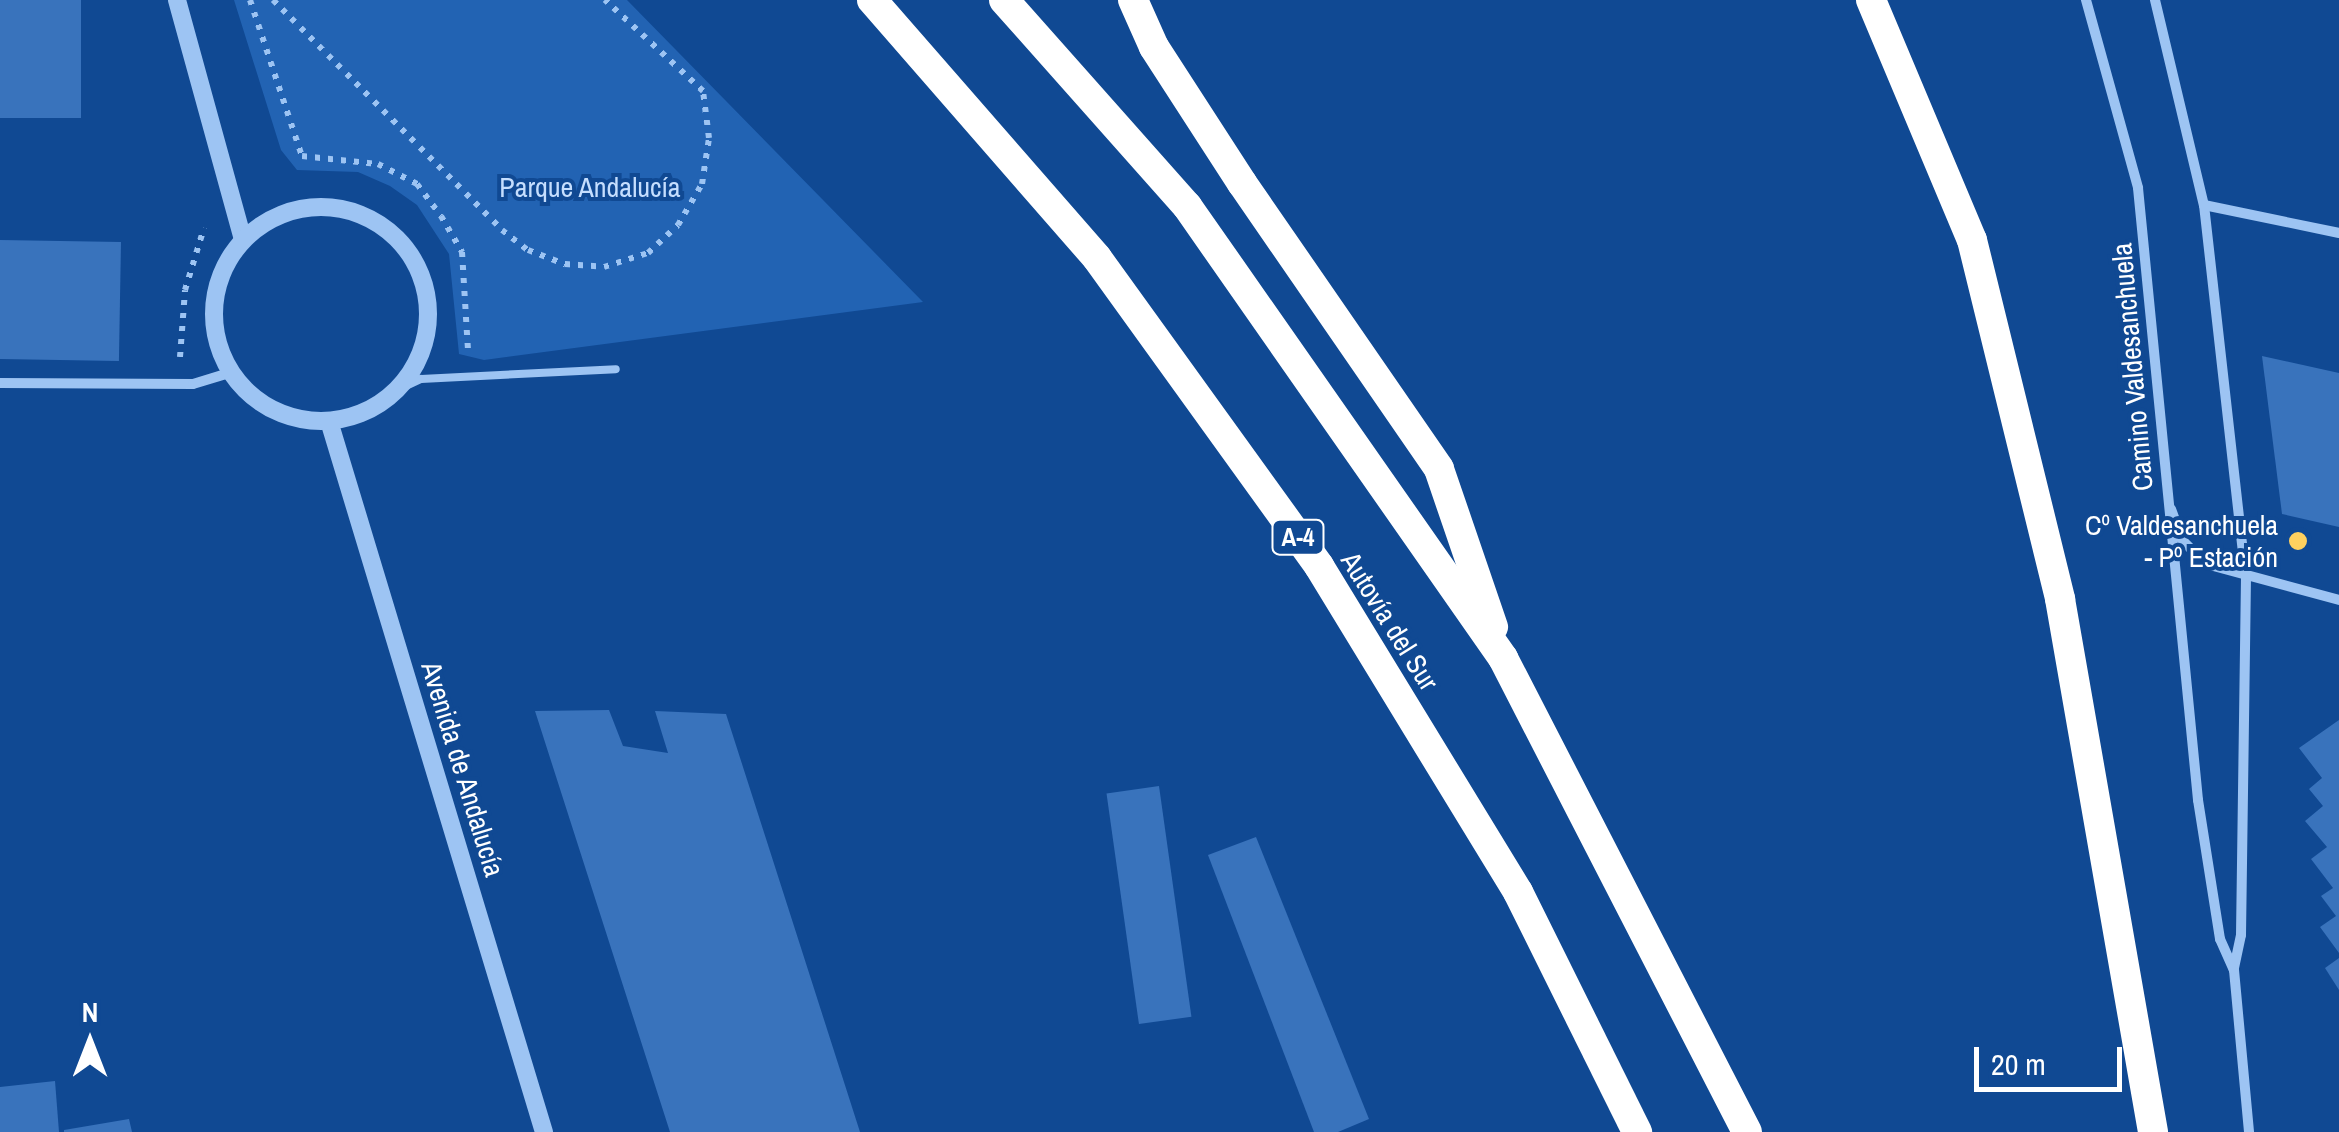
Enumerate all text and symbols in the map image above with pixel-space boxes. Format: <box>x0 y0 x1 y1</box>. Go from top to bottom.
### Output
park label: Parque Andalucía <box>499 170 681 204</box>
street label: Camino Valdesanchuela <box>2104 242 2160 492</box>
place label: Cº Valdesanchuela - Pº Estación <box>2085 508 2278 574</box>
road number: A-4 <box>1270 517 1326 557</box>
marker: Cº Valdesanchuela - Pº Estación <box>2287 530 2309 552</box>
street label: Autovía del Sur <box>1334 546 1446 696</box>
street label: Avenida de Andalucía <box>414 657 512 881</box>
north arrow <box>40 992 140 1092</box>
text: N <box>82 993 98 1031</box>
scale bar <box>1979 1027 2126 1089</box>
text: 20 m <box>1991 1044 2046 1084</box>

